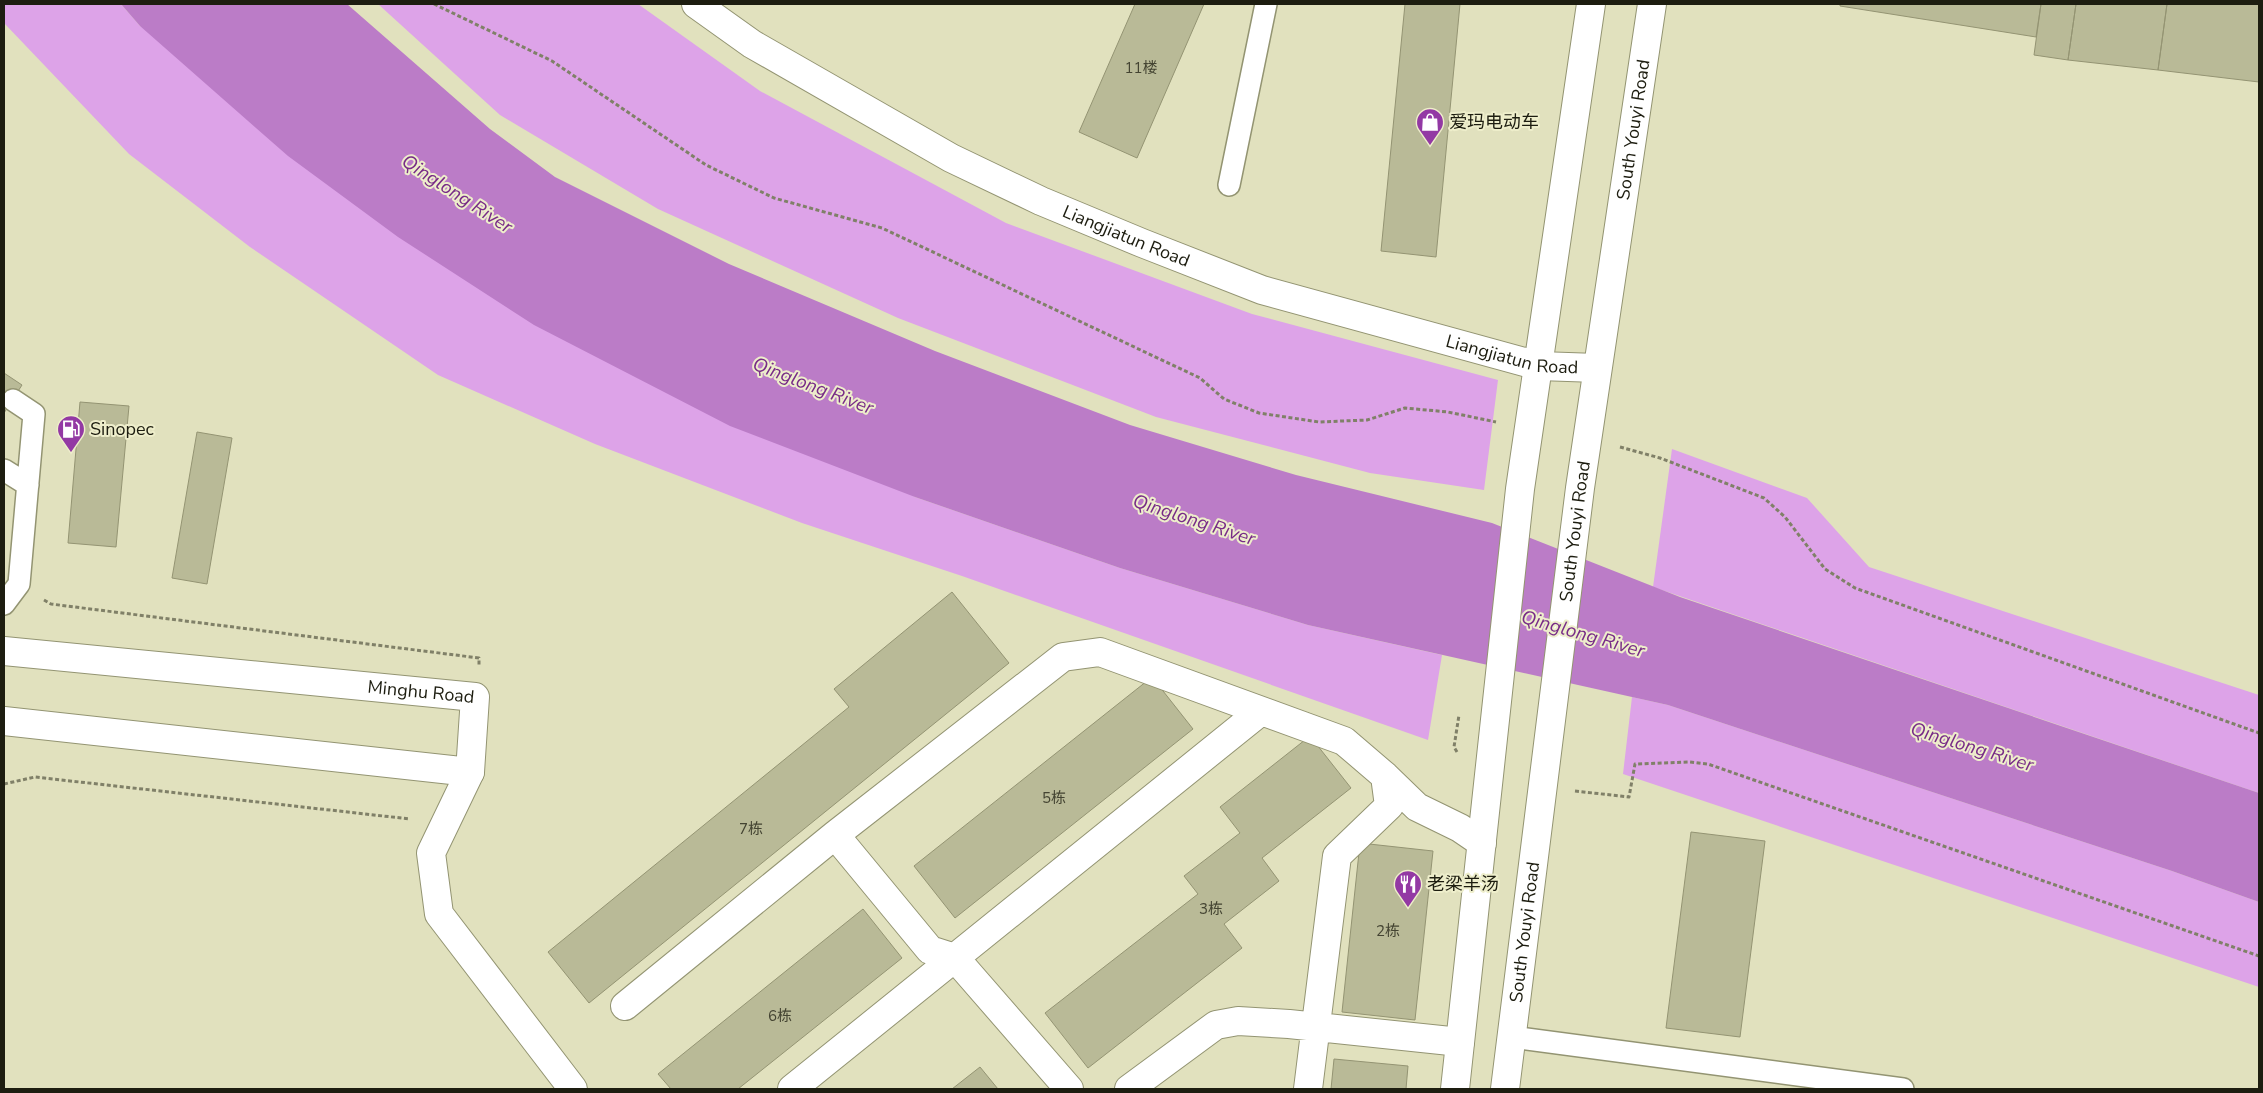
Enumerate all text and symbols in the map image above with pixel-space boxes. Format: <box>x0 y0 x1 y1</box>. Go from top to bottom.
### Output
house number: 11楼 <box>1124 58 1158 78</box>
street label: South Youyi Road <box>1611 58 1656 202</box>
shop icon: 爱玛电动车 <box>1415 107 1445 146</box>
place label: 爱玛电动车 <box>1449 110 1539 134</box>
water label: Qinglong River <box>396 148 519 240</box>
street label: Liangjiatun Road <box>1059 199 1193 273</box>
street label: Liangjiatun Road <box>1443 329 1579 379</box>
water label: Qinglong River <box>749 351 878 421</box>
fuel station icon: Sinopec <box>56 414 86 453</box>
place label: Sinopec <box>90 417 154 441</box>
street label: South Youyi Road <box>1554 459 1596 603</box>
water label: Qinglong River <box>1129 488 1260 552</box>
water label: Qinglong River <box>1518 604 1649 664</box>
street label: Minghu Road <box>366 675 476 709</box>
water label: Qinglong River <box>1907 716 2038 778</box>
house number: 5栋 <box>1042 788 1066 808</box>
house number: 7栋 <box>739 819 763 839</box>
street label: South Youyi Road <box>1504 860 1545 1004</box>
restaurant icon: 老梁羊汤 <box>1393 869 1423 908</box>
place label: 老梁羊汤 <box>1427 872 1499 896</box>
house number: 3栋 <box>1199 899 1223 919</box>
house number: 2栋 <box>1376 921 1400 941</box>
house number: 6栋 <box>768 1006 792 1026</box>

